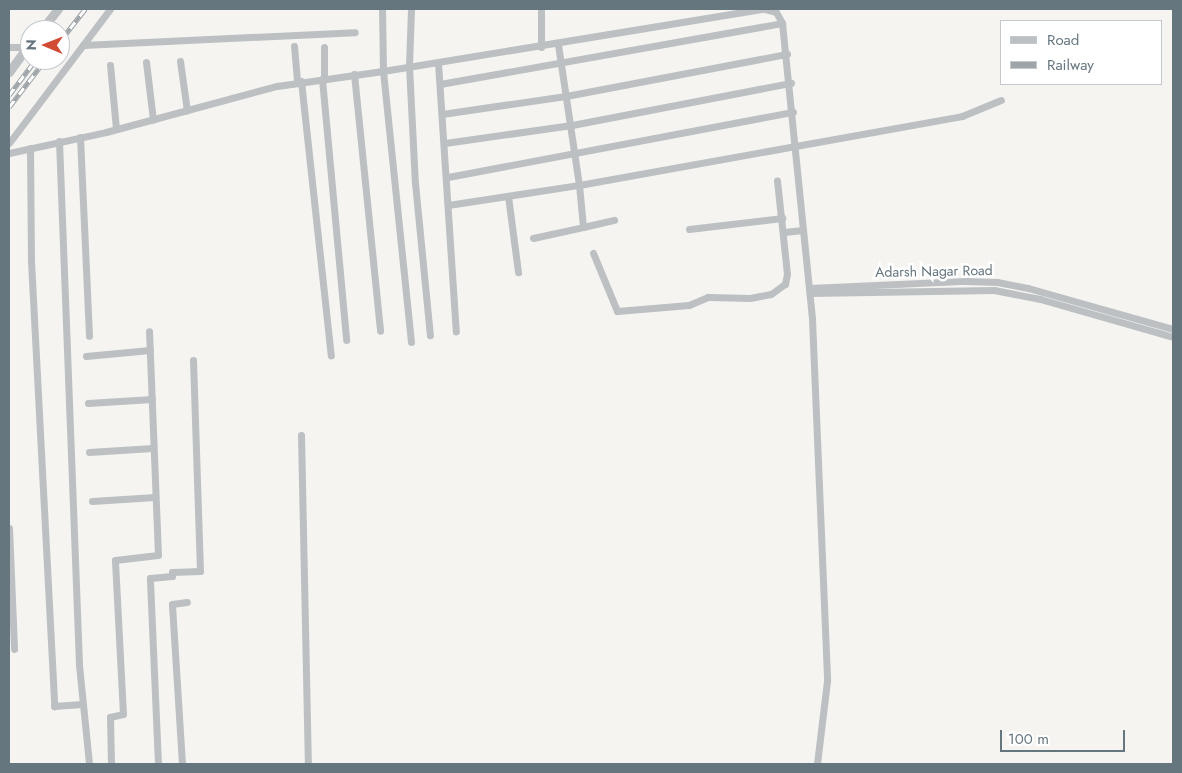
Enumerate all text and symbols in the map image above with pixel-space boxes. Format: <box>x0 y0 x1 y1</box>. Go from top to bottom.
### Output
north arrow <box>20 20 70 70</box>
legend <box>1000 20 1162 85</box>
text: Road <box>1047 29 1079 51</box>
text: N <box>21 39 41 50</box>
text: Railway <box>1047 54 1094 76</box>
street label: Adarsh Nagar Road <box>875 262 993 280</box>
scale bar <box>1002 720 1127 752</box>
text: 100 m <box>1008 728 1049 750</box>

